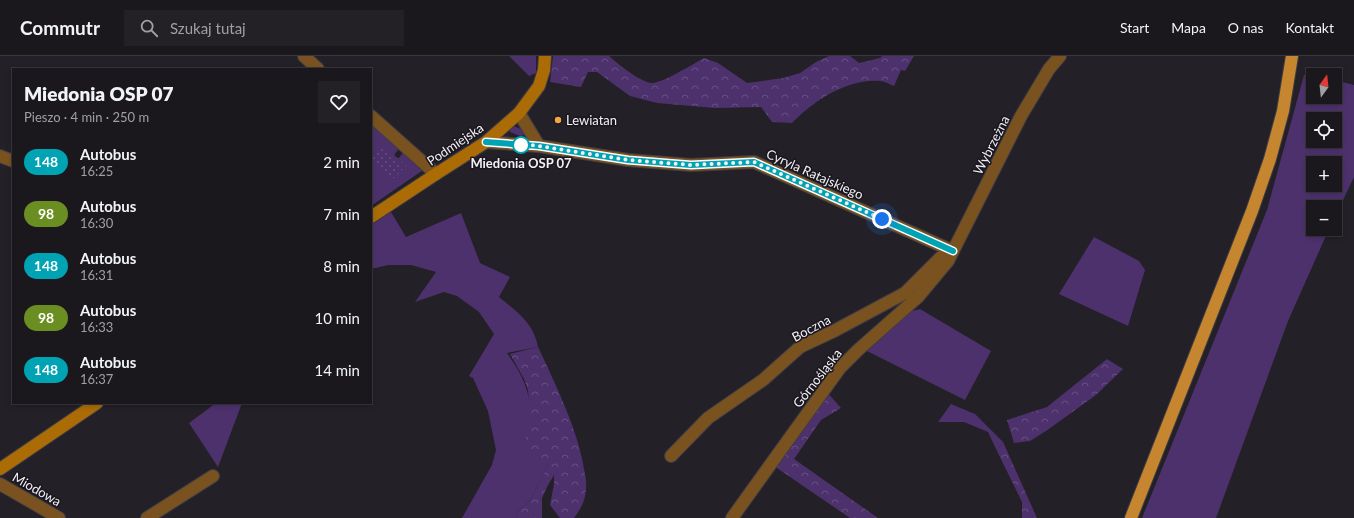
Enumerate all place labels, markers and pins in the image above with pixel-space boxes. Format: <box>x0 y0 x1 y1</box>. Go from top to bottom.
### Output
place label: Lewiatan <box>566 112 617 128</box>
marker: Lewiatan <box>553 115 563 125</box>
marker: Miedonia OSP 07 <box>512 136 530 154</box>
place label: Miedonia OSP 07 <box>470 155 572 171</box>

